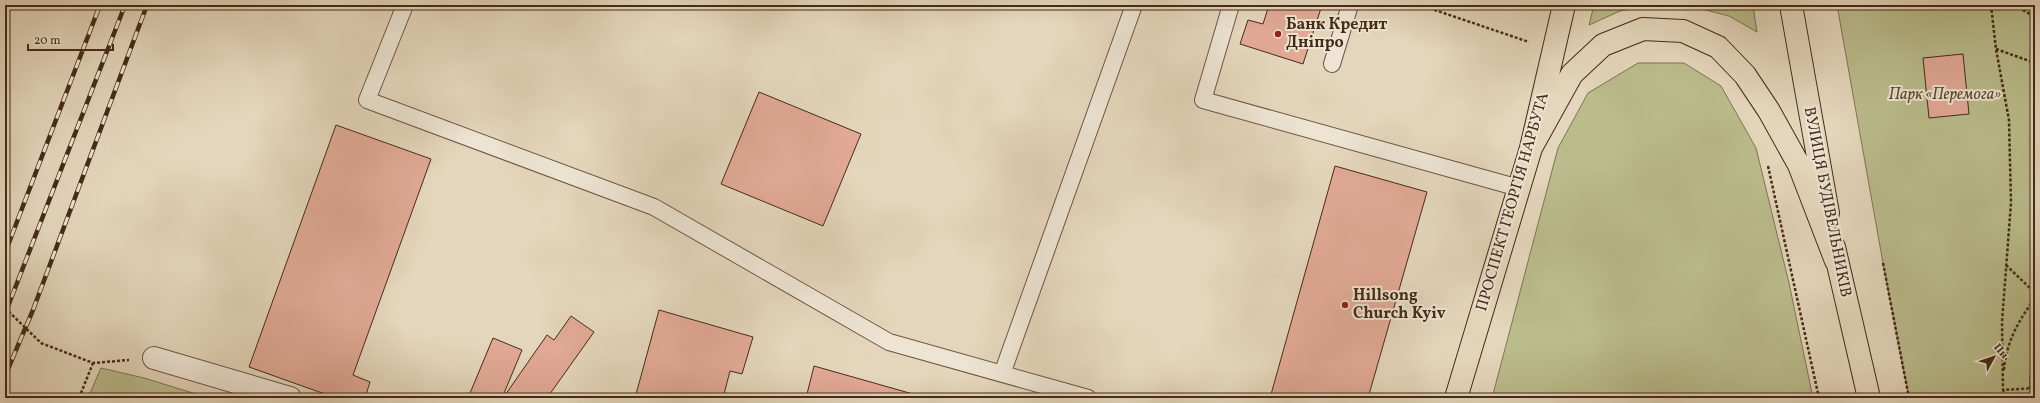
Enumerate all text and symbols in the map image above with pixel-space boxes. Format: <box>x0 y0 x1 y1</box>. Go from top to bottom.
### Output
place label: Банк Кредит Дніпро <box>1286 14 1387 54</box>
scale bar <box>28 26 113 52</box>
marker: Банк Кредит Дніпро <box>1273 29 1283 39</box>
text: 20 m <box>34 33 61 49</box>
park label: Парк «Перемога» <box>1889 84 2001 106</box>
street label: ПРОСПЕКТ ГЕОРГІЯ НАРБУТА <box>1471 90 1555 314</box>
street label: ВУЛИЦЯ БУДІВЕЛЬНИКІВ <box>1798 105 1856 299</box>
place label: Hillsong Church Kyiv <box>1353 285 1446 325</box>
marker: Hillsong Church Kyiv <box>1340 300 1350 310</box>
north arrow <box>1974 337 2014 377</box>
text: Пн <box>1990 341 2011 362</box>

